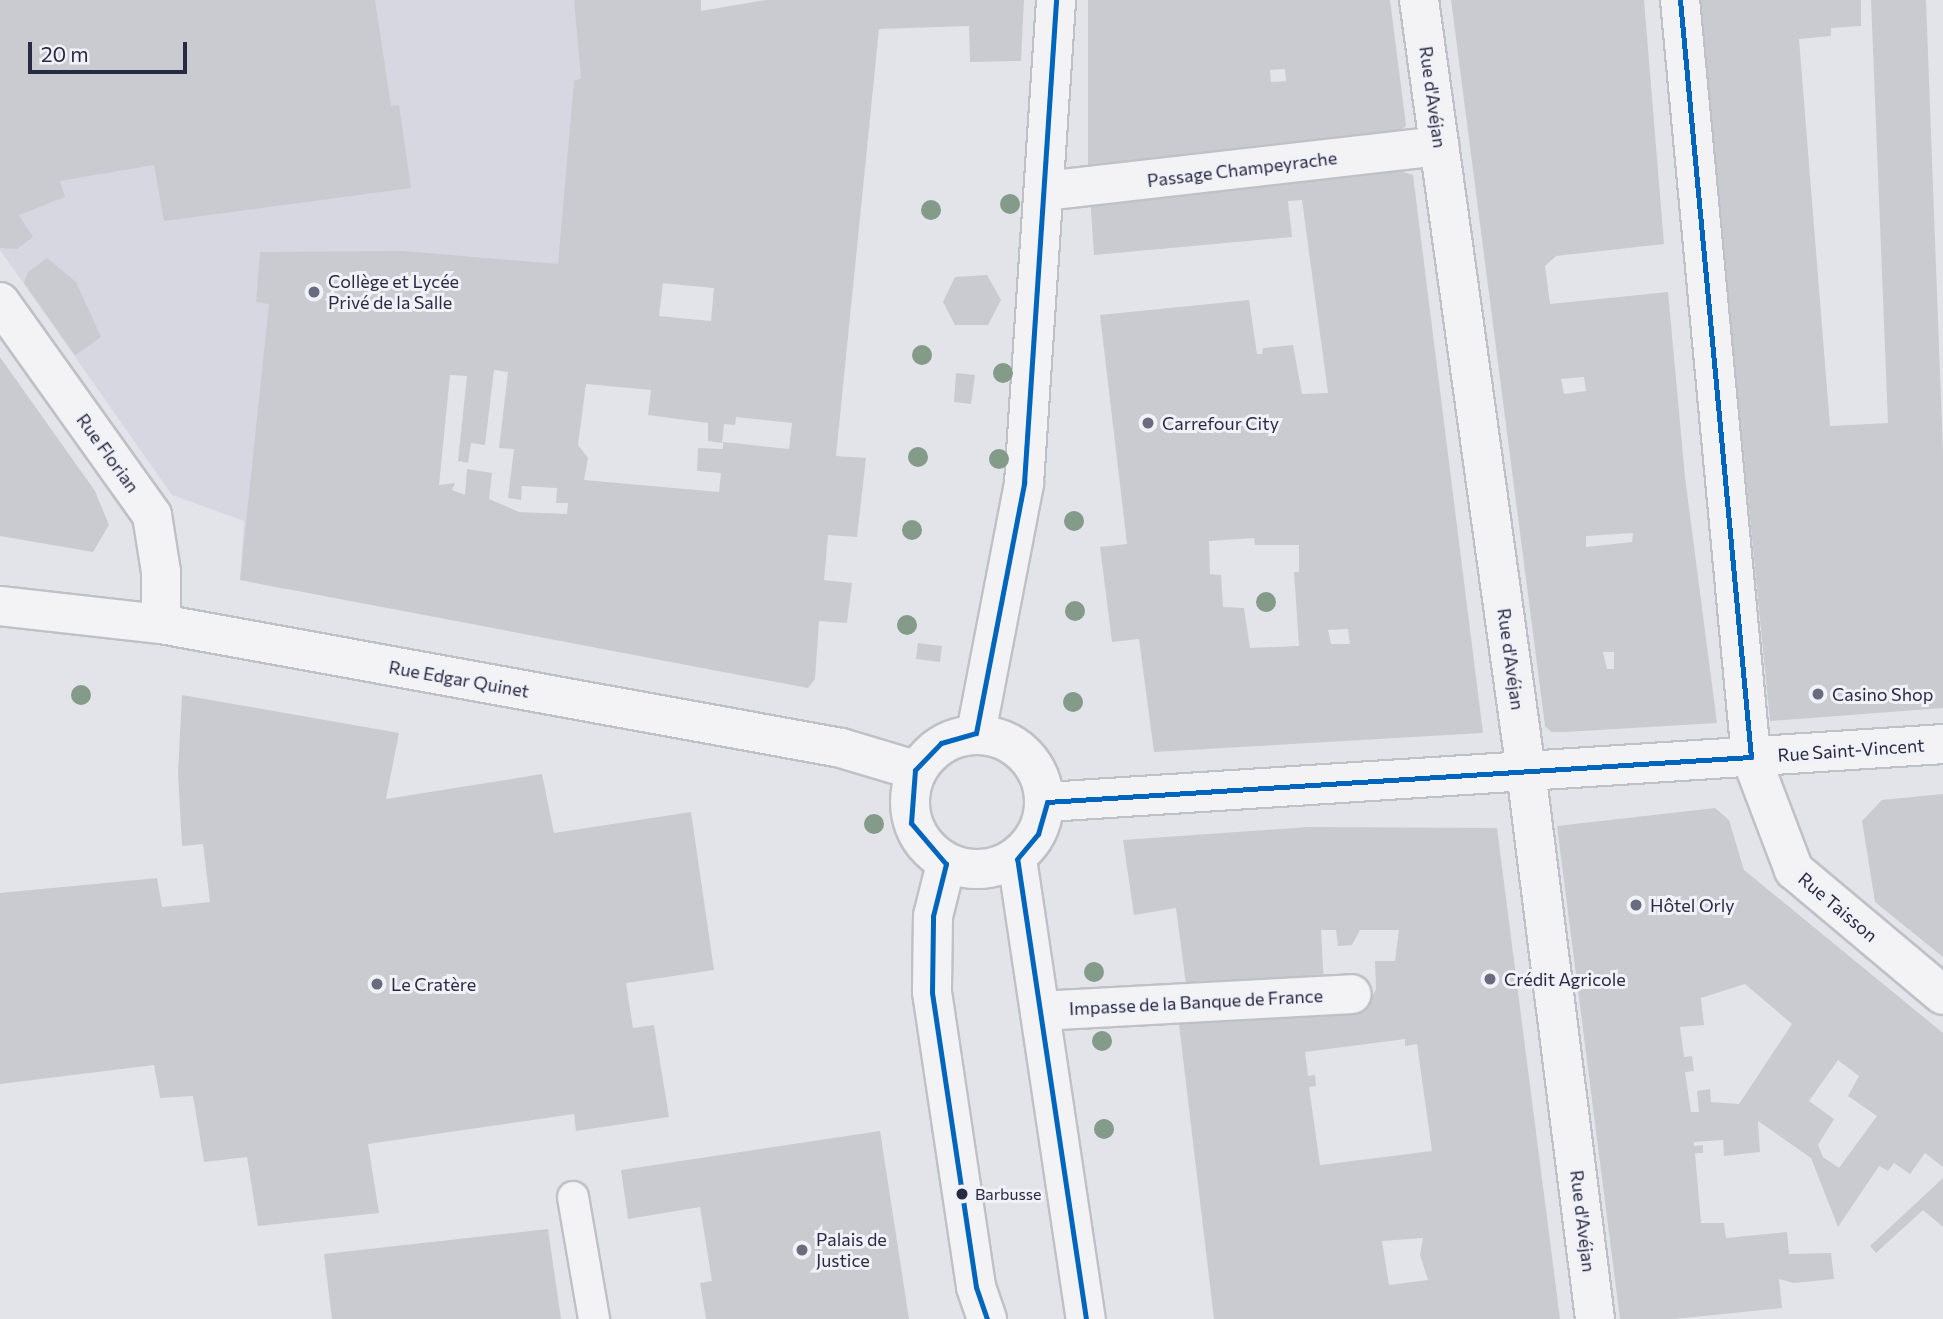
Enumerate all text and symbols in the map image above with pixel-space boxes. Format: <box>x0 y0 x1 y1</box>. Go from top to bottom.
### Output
scale bar <box>32 28 191 72</box>
text: 20 m <box>41 41 89 66</box>
street label: Rue d'Avéjan <box>1415 45 1451 149</box>
street label: Passage Champeyrache <box>1146 147 1338 191</box>
place label: Collège et Lycée Privé de la Salle <box>328 271 459 314</box>
marker: Collège et Lycée Privé de la Salle <box>306 284 322 300</box>
street label: Rue Florian <box>72 409 144 497</box>
place label: Carrefour City <box>1162 412 1279 434</box>
marker: Carrefour City <box>1140 415 1156 431</box>
street label: Rue d'Avéjan <box>1493 607 1529 711</box>
street label: Rue Edgar Quinet <box>387 656 531 702</box>
place label: Casino Shop <box>1832 683 1933 705</box>
marker: Casino Shop <box>1810 686 1826 702</box>
street label: Rue Saint-Vincent <box>1777 734 1925 766</box>
street label: Rue Taisson <box>1794 868 1882 946</box>
place label: Hôtel Orly <box>1650 894 1735 916</box>
marker: Hôtel Orly <box>1628 897 1644 913</box>
place label: Crédit Agricole <box>1504 968 1626 990</box>
marker: Crédit Agricole <box>1482 971 1498 987</box>
place label: Le Cratère <box>391 973 476 995</box>
marker: Le Cratère <box>369 976 385 992</box>
street label: Impasse de la Banque de France <box>1068 985 1324 1019</box>
street label: Rue d'Avéjan <box>1566 1169 1600 1273</box>
place label: Barbusse <box>975 1184 1041 1204</box>
marker: Barbusse <box>955 1187 969 1201</box>
place label: Palais de Justice <box>816 1229 887 1272</box>
marker: Palais de Justice <box>794 1242 810 1258</box>

